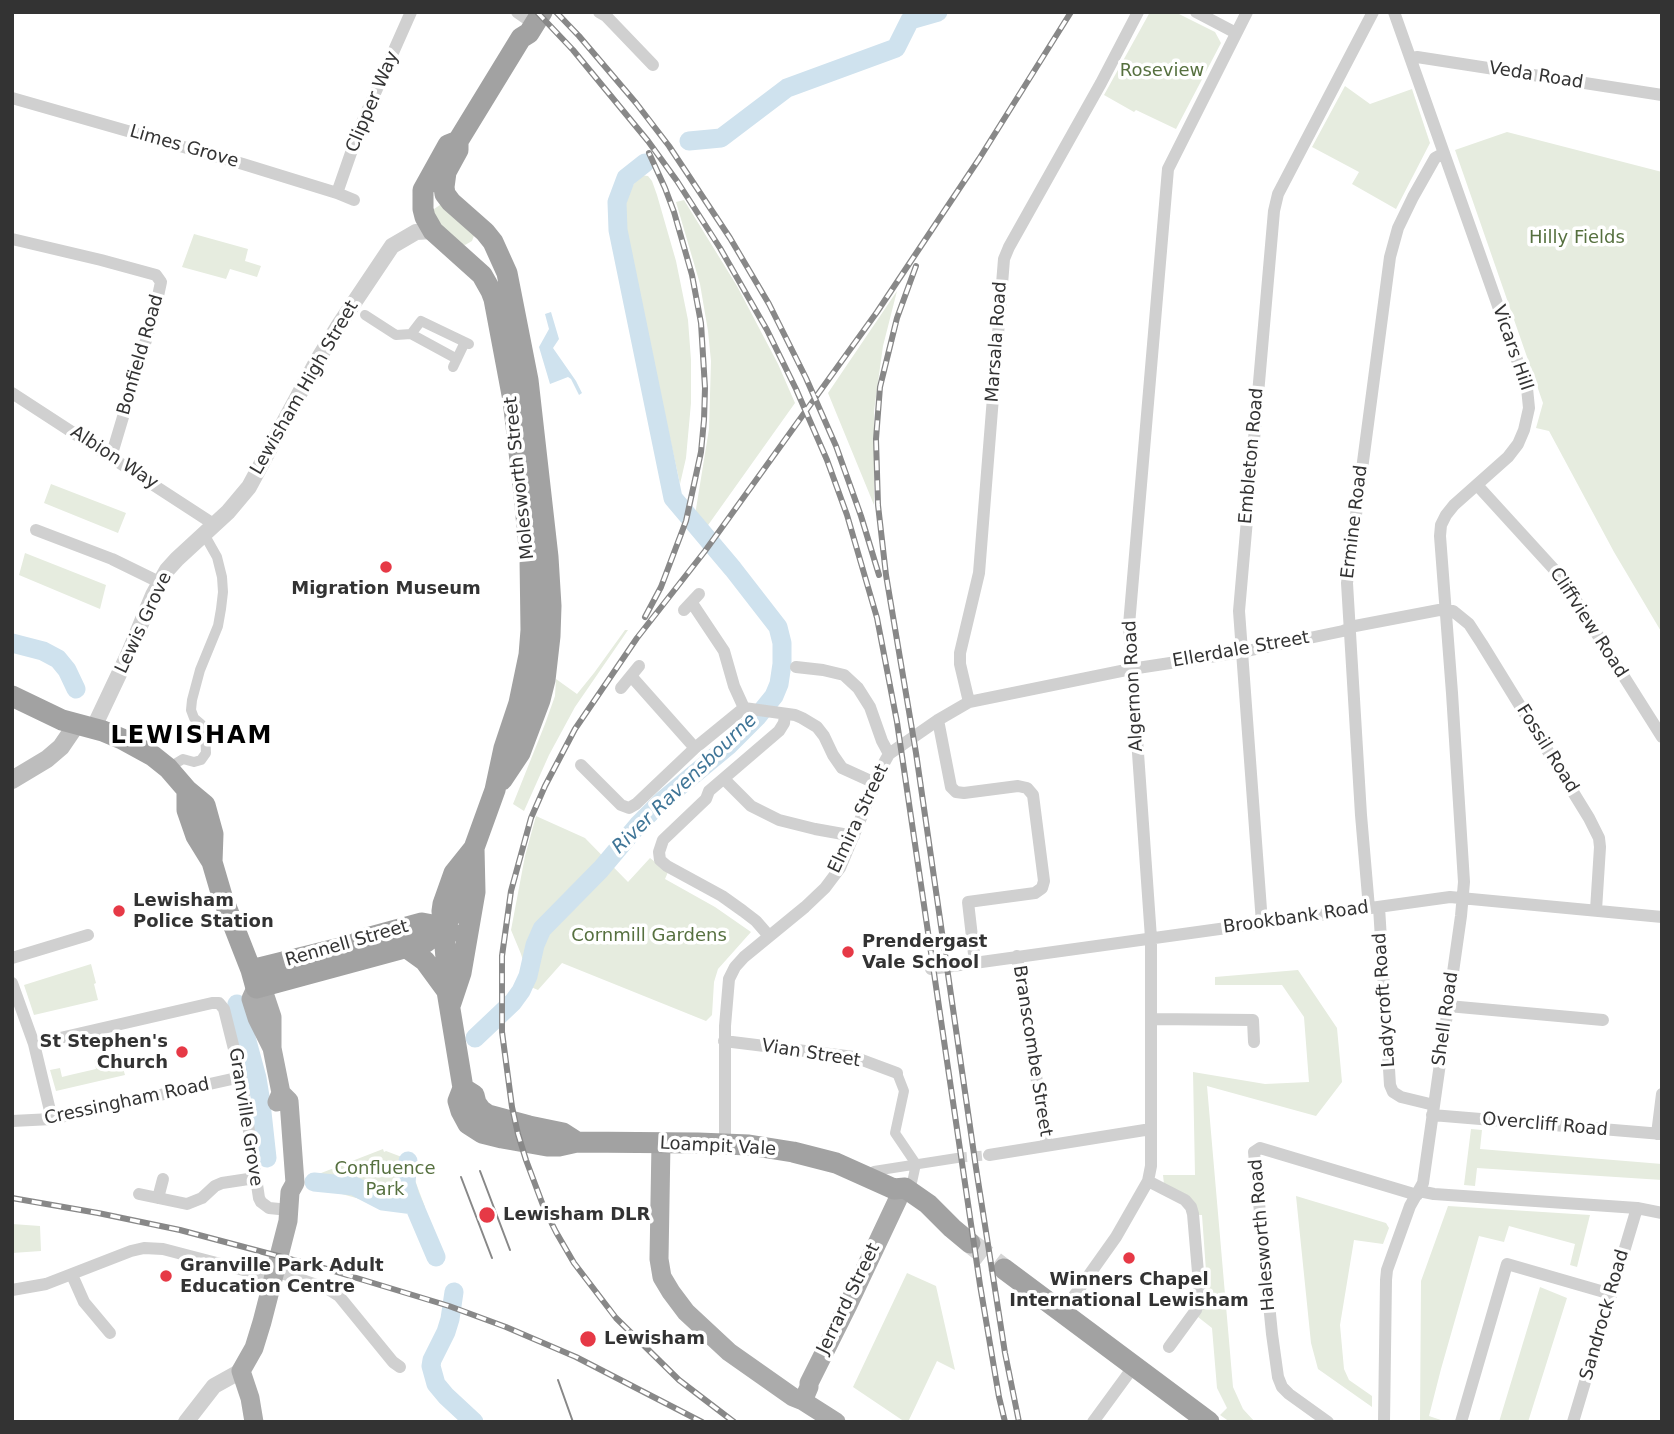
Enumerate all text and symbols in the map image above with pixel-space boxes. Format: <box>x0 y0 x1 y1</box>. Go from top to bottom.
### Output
street label: Clipper Way <box>342 48 404 156</box>
street label: Veda Road <box>1487 58 1585 94</box>
park label: Roseview <box>1120 60 1204 82</box>
street label: Limes Grove <box>127 121 241 173</box>
park label: Hilly Fields <box>1529 227 1625 249</box>
street label: Marsala Road <box>982 281 1012 403</box>
street label: Bonfield Road <box>113 292 169 418</box>
street label: Lewisham High Street <box>246 297 364 479</box>
street label: Vicars Hill <box>1487 302 1537 394</box>
street label: Embleton Road <box>1235 387 1269 525</box>
street label: Molesworth Street <box>501 395 539 561</box>
street label: Albion Way <box>66 422 162 494</box>
street label: Ermine Road <box>1337 464 1373 580</box>
marker: Migration Museum <box>378 559 394 575</box>
street label: Cliffview Road <box>1544 564 1632 682</box>
street label: Lewis Grove <box>111 569 177 677</box>
place label: Migration Museum <box>291 578 481 600</box>
street label: Algernon Road <box>1120 620 1148 752</box>
street label: Ellerdale Street <box>1171 627 1311 673</box>
street label: Fossil Road <box>1511 701 1583 797</box>
water label: River Ravensbourne <box>608 709 762 859</box>
district label: LEWISHAM <box>112 723 272 751</box>
street label: Elmira Street <box>824 761 894 877</box>
place label: Lewisham Police Station <box>133 890 274 932</box>
street label: Brookbank Road <box>1222 897 1370 939</box>
marker: Lewisham Police Station <box>111 903 127 919</box>
street label: Rennell Street <box>283 916 411 972</box>
park label: Cornmill Gardens <box>571 925 727 947</box>
place label: Prendergast Vale School <box>862 931 987 974</box>
street label: Ladycroft Road <box>1370 932 1400 1068</box>
marker: Prendergast Vale School <box>840 944 856 960</box>
street label: Branscombe Street <box>1008 964 1056 1138</box>
street label: Shell Road <box>1429 971 1463 1067</box>
place label: St Stephen's Church <box>39 1031 168 1074</box>
street label: Vian Street <box>760 1036 862 1072</box>
marker: St Stephen's Church <box>174 1044 190 1060</box>
street label: Granville Grove <box>223 1046 267 1188</box>
street label: Cressingham Road <box>43 1074 211 1130</box>
street label: Overcliff Road <box>1481 1109 1609 1141</box>
street label: Loampit Vale <box>659 1133 777 1161</box>
park label: Confluence Park <box>334 1158 436 1200</box>
street label: Halesworth Road <box>1246 1158 1280 1312</box>
place label: Lewisham DLR <box>503 1204 650 1226</box>
marker: Lewisham DLR <box>477 1205 497 1225</box>
street label: Jerrard Street <box>813 1240 885 1358</box>
street label: Sandrock Road <box>1576 1247 1634 1383</box>
marker: Winners Chapel International Lewisham <box>1121 1250 1137 1266</box>
place label: Granville Park Adult Education Centre <box>180 1255 384 1298</box>
marker: Granville Park Adult Education Centre <box>158 1268 174 1284</box>
place label: Winners Chapel International Lewisham <box>1009 1269 1249 1312</box>
place label: Lewisham <box>604 1328 705 1350</box>
marker: Lewisham <box>578 1329 598 1349</box>

